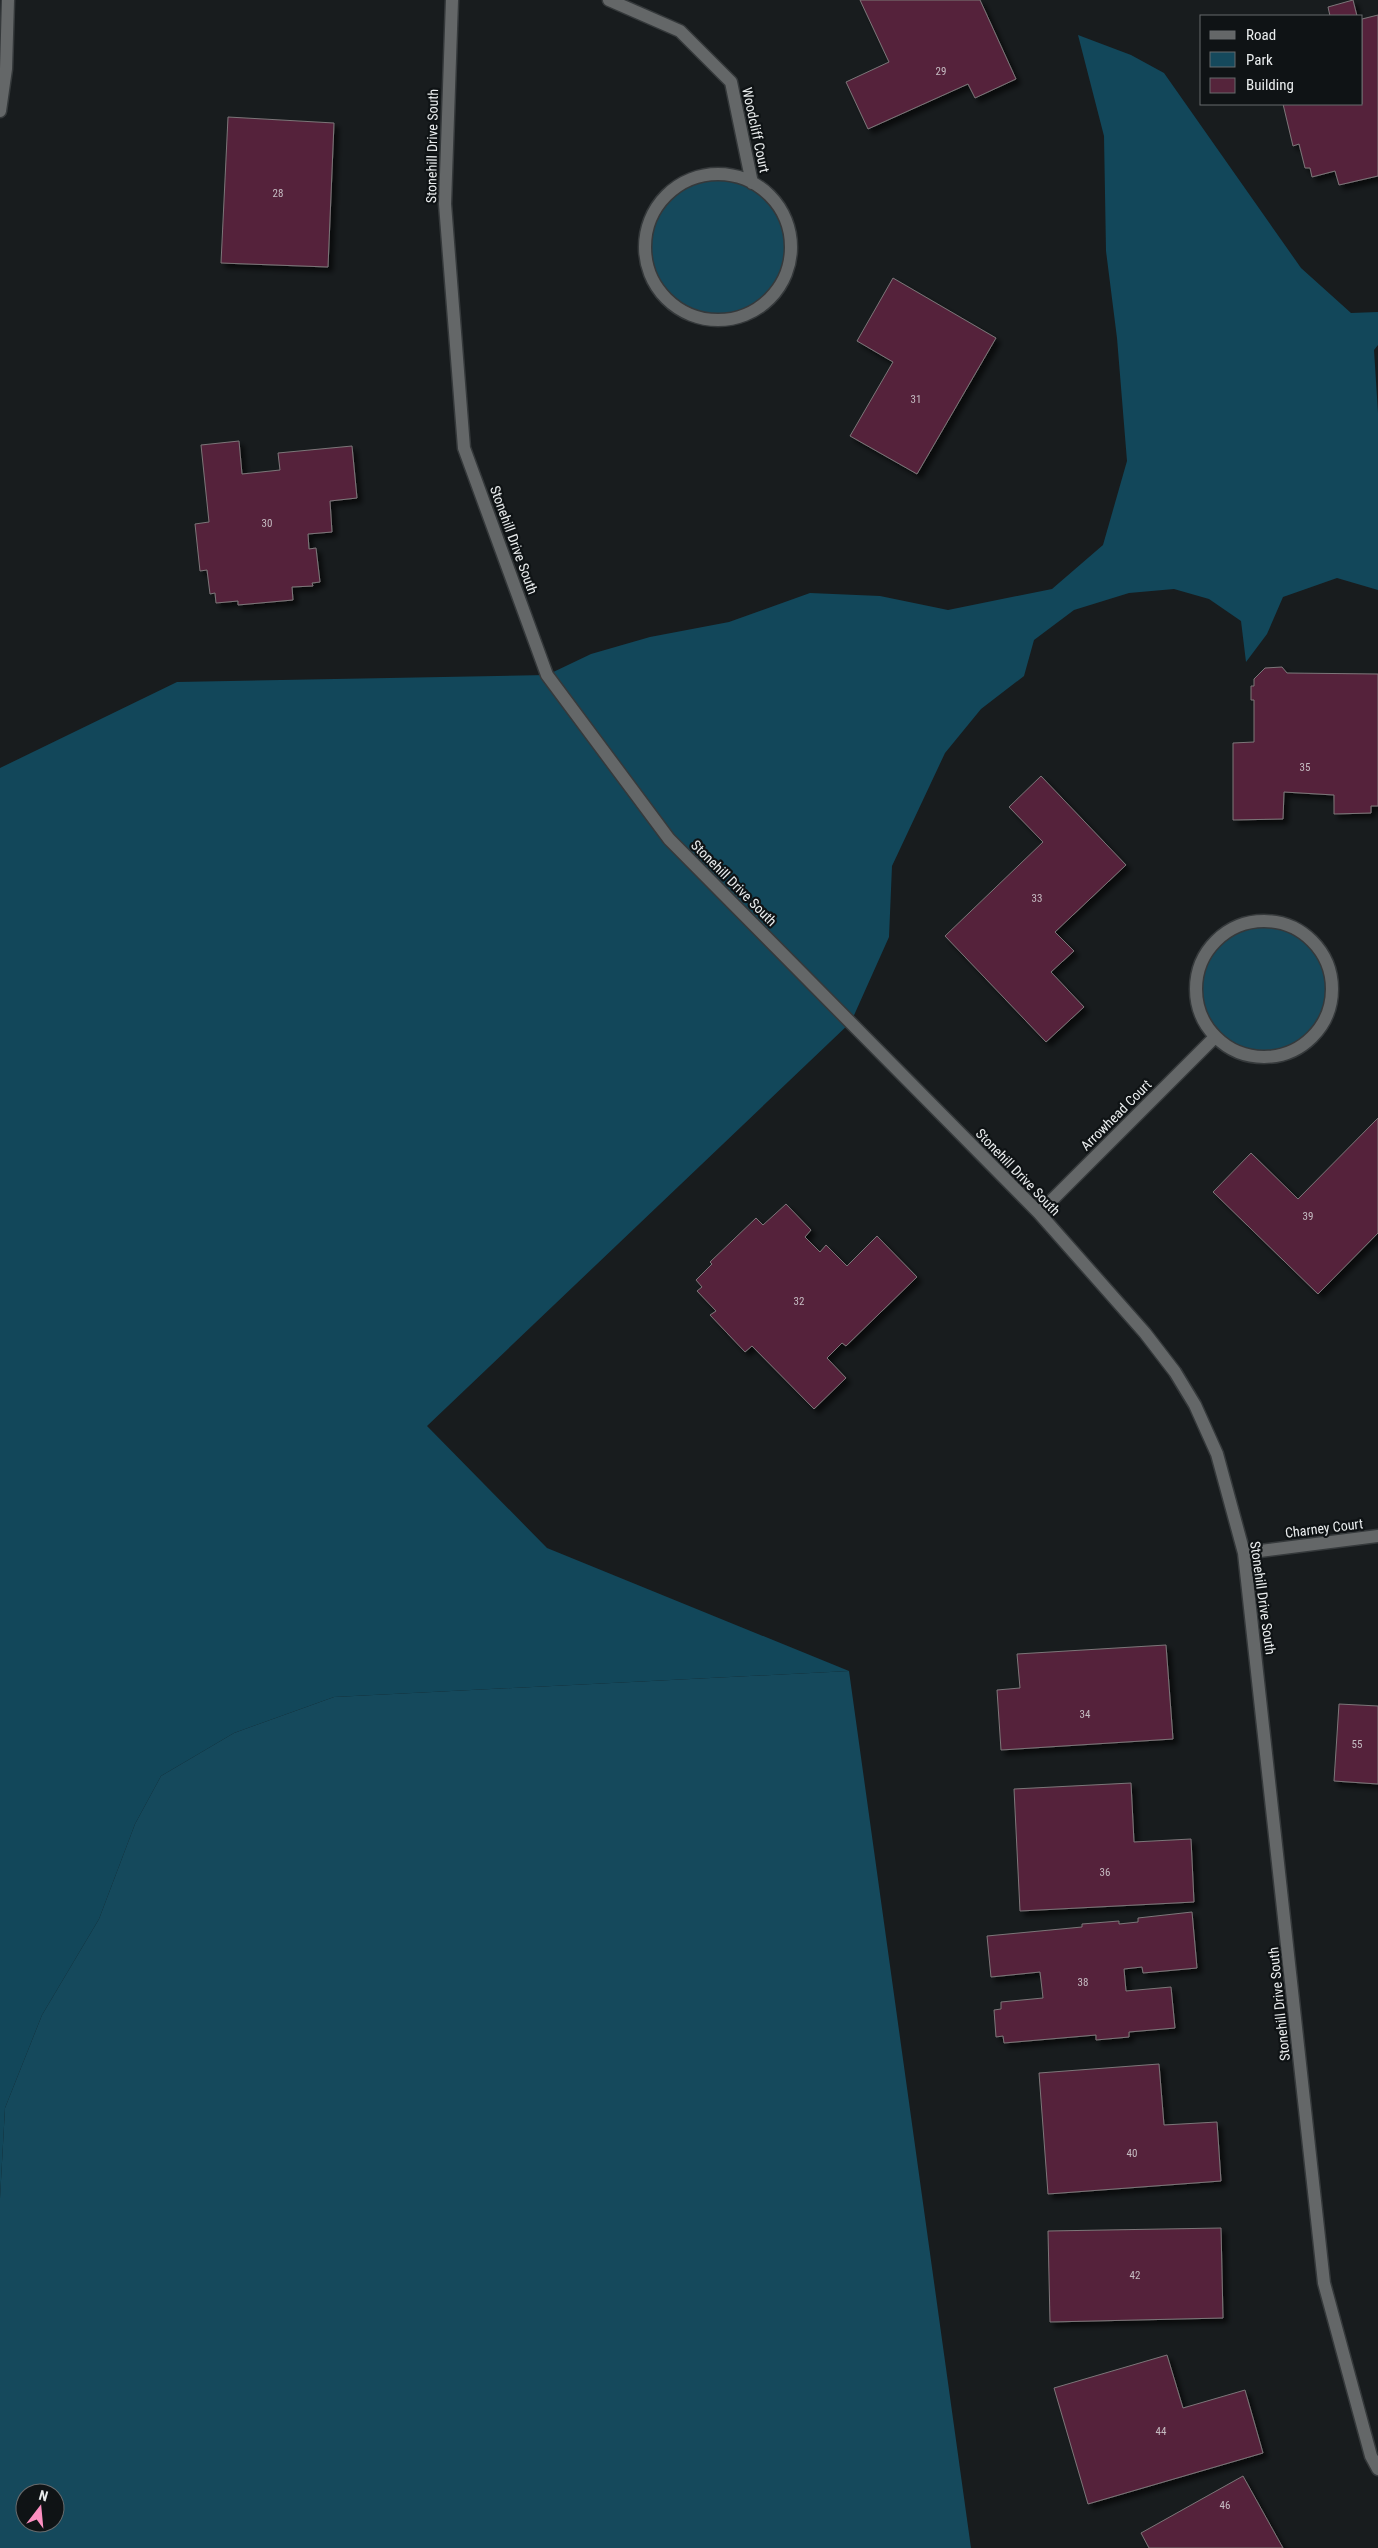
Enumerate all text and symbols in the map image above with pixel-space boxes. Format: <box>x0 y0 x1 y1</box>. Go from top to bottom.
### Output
legend <box>1200 15 1363 105</box>
text: Road <box>1246 26 1276 44</box>
text: Park <box>1246 51 1273 69</box>
house number: 29 <box>936 65 946 78</box>
text: Building <box>1246 76 1294 94</box>
street label: Woodcliff Court <box>739 86 773 174</box>
street label: Stonehill Drive South <box>423 89 441 203</box>
house number: 28 <box>273 187 283 200</box>
house number: 31 <box>911 393 921 406</box>
street label: Stonehill Drive South <box>487 484 541 596</box>
house number: 30 <box>262 517 272 530</box>
house number: 35 <box>1300 761 1310 774</box>
street label: Stonehill Drive South <box>688 837 780 929</box>
house number: 33 <box>1032 892 1042 905</box>
street label: Arrowhead Court <box>1077 1076 1155 1154</box>
street label: Stonehill Drive South <box>973 1125 1063 1219</box>
house number: 39 <box>1303 1210 1313 1223</box>
house number: 32 <box>794 1295 804 1308</box>
street label: Charney Court <box>1284 1515 1364 1541</box>
street label: Stonehill Drive South <box>1247 1540 1279 1656</box>
house number: 34 <box>1080 1708 1091 1721</box>
house number: 55 <box>1352 1738 1362 1751</box>
house number: 36 <box>1100 1866 1110 1879</box>
street label: Stonehill Drive South <box>1265 1946 1293 2062</box>
house number: 38 <box>1078 1976 1088 1989</box>
house number: 40 <box>1127 2147 1137 2160</box>
house number: 42 <box>1130 2269 1140 2282</box>
house number: 44 <box>1156 2425 1167 2438</box>
north arrow <box>15 2483 65 2533</box>
text: N <box>37 2487 50 2504</box>
house number: 46 <box>1220 2499 1230 2512</box>

